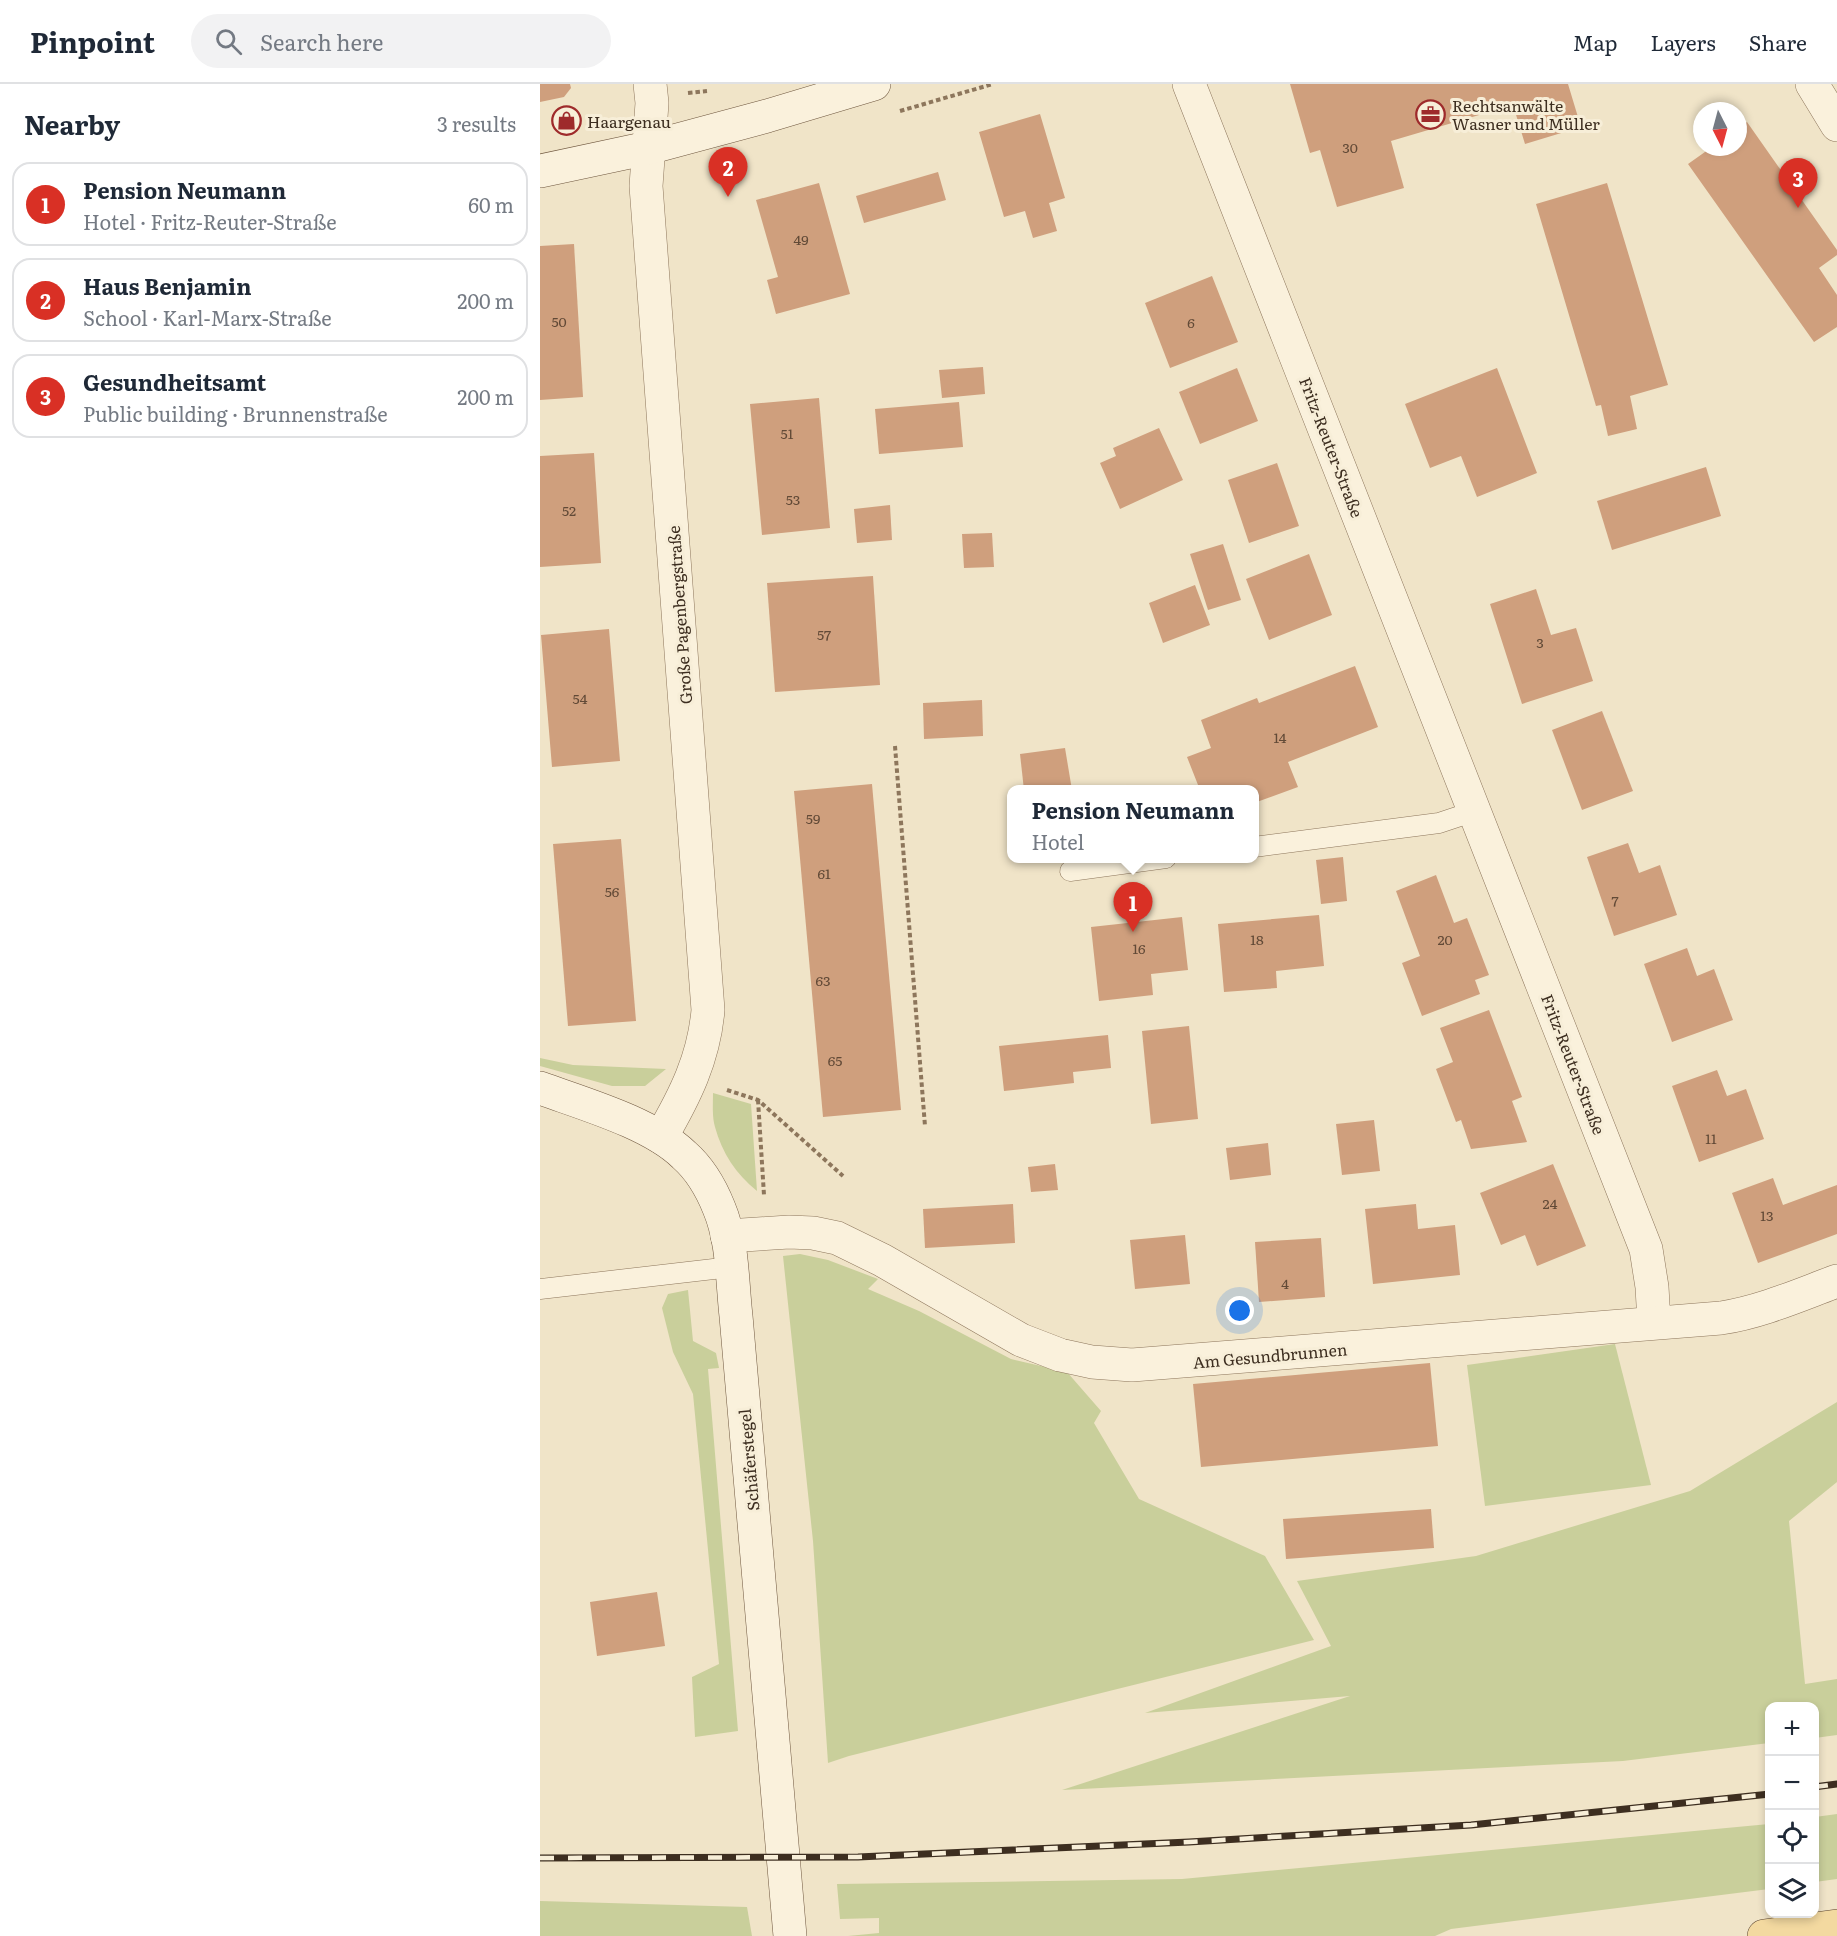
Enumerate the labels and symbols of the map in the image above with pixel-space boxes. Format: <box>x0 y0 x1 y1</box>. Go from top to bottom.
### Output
place label: Rechtsanwälte Wasner und Müller <box>1452 93 1600 135</box>
office icon: Rechtsanwälte Wasner und Müller <box>1415 98 1447 130</box>
north arrow <box>1693 102 1747 156</box>
shop icon: Haargenau <box>550 105 582 137</box>
place label: Haargenau <box>587 109 671 133</box>
house number: 30 <box>1342 137 1358 157</box>
pin: 2 <box>708 147 747 197</box>
pin: 3 <box>1778 158 1818 208</box>
house number: 49 <box>793 229 809 249</box>
house number: 50 <box>551 311 567 331</box>
house number: 6 <box>1187 312 1195 332</box>
street label: Fritz-Reuter-Straße <box>1294 373 1370 521</box>
house number: 51 <box>781 423 794 443</box>
house number: 53 <box>786 489 800 509</box>
house number: 52 <box>562 500 576 520</box>
street label: Große Pagenbergstraße <box>661 525 697 705</box>
house number: 57 <box>817 624 831 644</box>
house number: 3 <box>1536 632 1544 652</box>
house number: 54 <box>573 688 588 708</box>
house number: 14 <box>1274 727 1287 747</box>
house number: 59 <box>806 808 820 828</box>
house number: 61 <box>817 863 831 883</box>
house number: 56 <box>605 881 620 901</box>
pin: 1 <box>1114 882 1152 932</box>
house number: 7 <box>1611 890 1619 910</box>
house number: 18 <box>1250 929 1264 949</box>
house number: 20 <box>1437 929 1453 949</box>
house number: 16 <box>1132 938 1146 958</box>
house number: 63 <box>815 970 831 990</box>
street label: Fritz-Reuter-Straße <box>1536 990 1612 1138</box>
house number: 65 <box>828 1050 842 1070</box>
house number: 11 <box>1705 1128 1717 1148</box>
house number: 24 <box>1543 1193 1558 1213</box>
house number: 13 <box>1760 1205 1774 1225</box>
house number: 4 <box>1281 1273 1289 1293</box>
your location <box>1225 1296 1254 1325</box>
street label: Am Gesundbrunnen <box>1192 1336 1349 1374</box>
street label: Schäferstegel <box>732 1408 764 1512</box>

